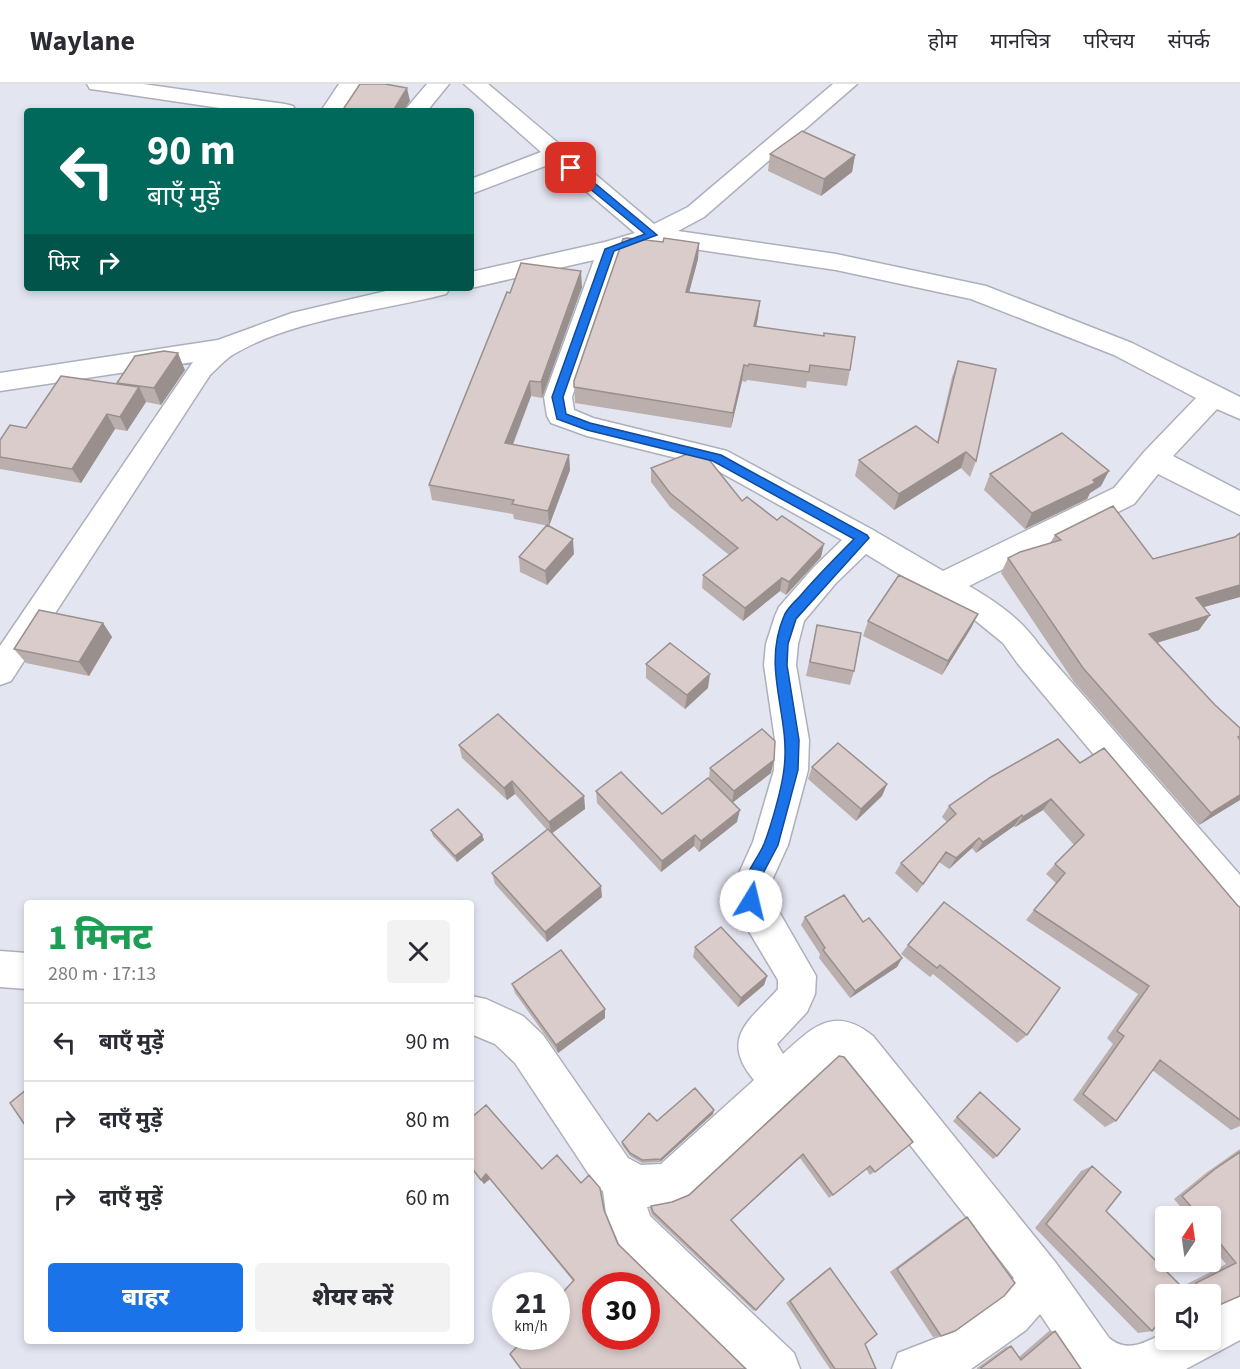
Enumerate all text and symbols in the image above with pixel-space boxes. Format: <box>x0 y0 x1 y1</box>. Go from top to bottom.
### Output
text: Waylane <box>30 21 135 61</box>
text: होम <box>928 26 957 56</box>
text: मानचित्र <box>990 26 1050 56</box>
text: परिचय <box>1083 26 1135 56</box>
text: संपर्क <box>1168 26 1210 56</box>
text: 90 m <box>147 121 236 181</box>
icon: left <box>48 132 126 210</box>
pin <box>545 142 596 193</box>
icon: arrive <box>554 151 587 184</box>
text: बाएँ मुड़ें <box>147 177 220 216</box>
icon: right <box>92 246 125 279</box>
text: फिर <box>48 247 80 279</box>
position arrow <box>719 869 783 933</box>
text: 1 मिनट <box>48 912 152 963</box>
button: close <box>387 920 450 983</box>
text: 280 m · 17:13 <box>48 960 156 988</box>
icon: left <box>48 1026 81 1059</box>
text: बाएँ मुड़ें <box>99 1026 164 1058</box>
text: 90 m <box>405 1026 450 1058</box>
icon: right <box>48 1104 81 1137</box>
text: दाएँ मुड़ें <box>99 1104 162 1136</box>
text: 80 m <box>405 1104 450 1136</box>
icon: right <box>48 1182 81 1215</box>
text: दाएँ मुड़ें <box>99 1182 162 1214</box>
text: 60 m <box>405 1182 450 1214</box>
north arrow <box>1155 1206 1221 1272</box>
map controls <box>1155 1206 1221 1350</box>
button: बाहर <box>48 1263 243 1332</box>
button: शेयर करें <box>255 1263 450 1332</box>
speed limit sign: 30 <box>582 1272 660 1350</box>
text: 21 <box>515 1282 547 1325</box>
button: sound <box>1155 1284 1221 1350</box>
text: km/h <box>514 1316 548 1337</box>

